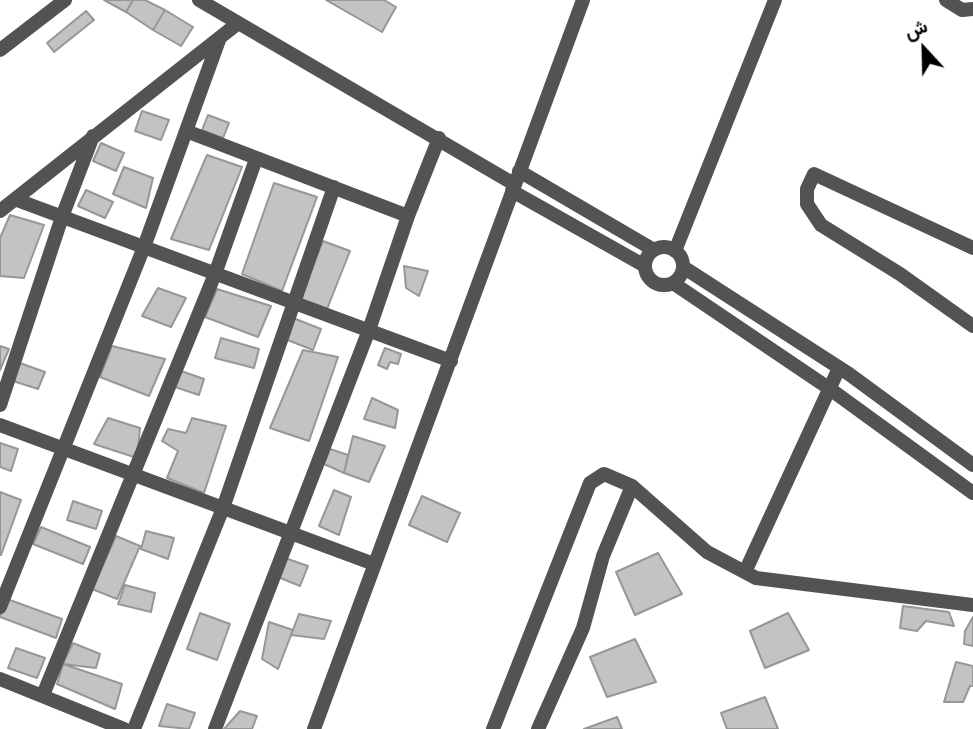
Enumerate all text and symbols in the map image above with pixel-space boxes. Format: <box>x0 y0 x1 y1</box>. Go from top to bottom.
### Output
text: ش <box>901 13 932 46</box>
north arrow <box>889 14 959 84</box>

